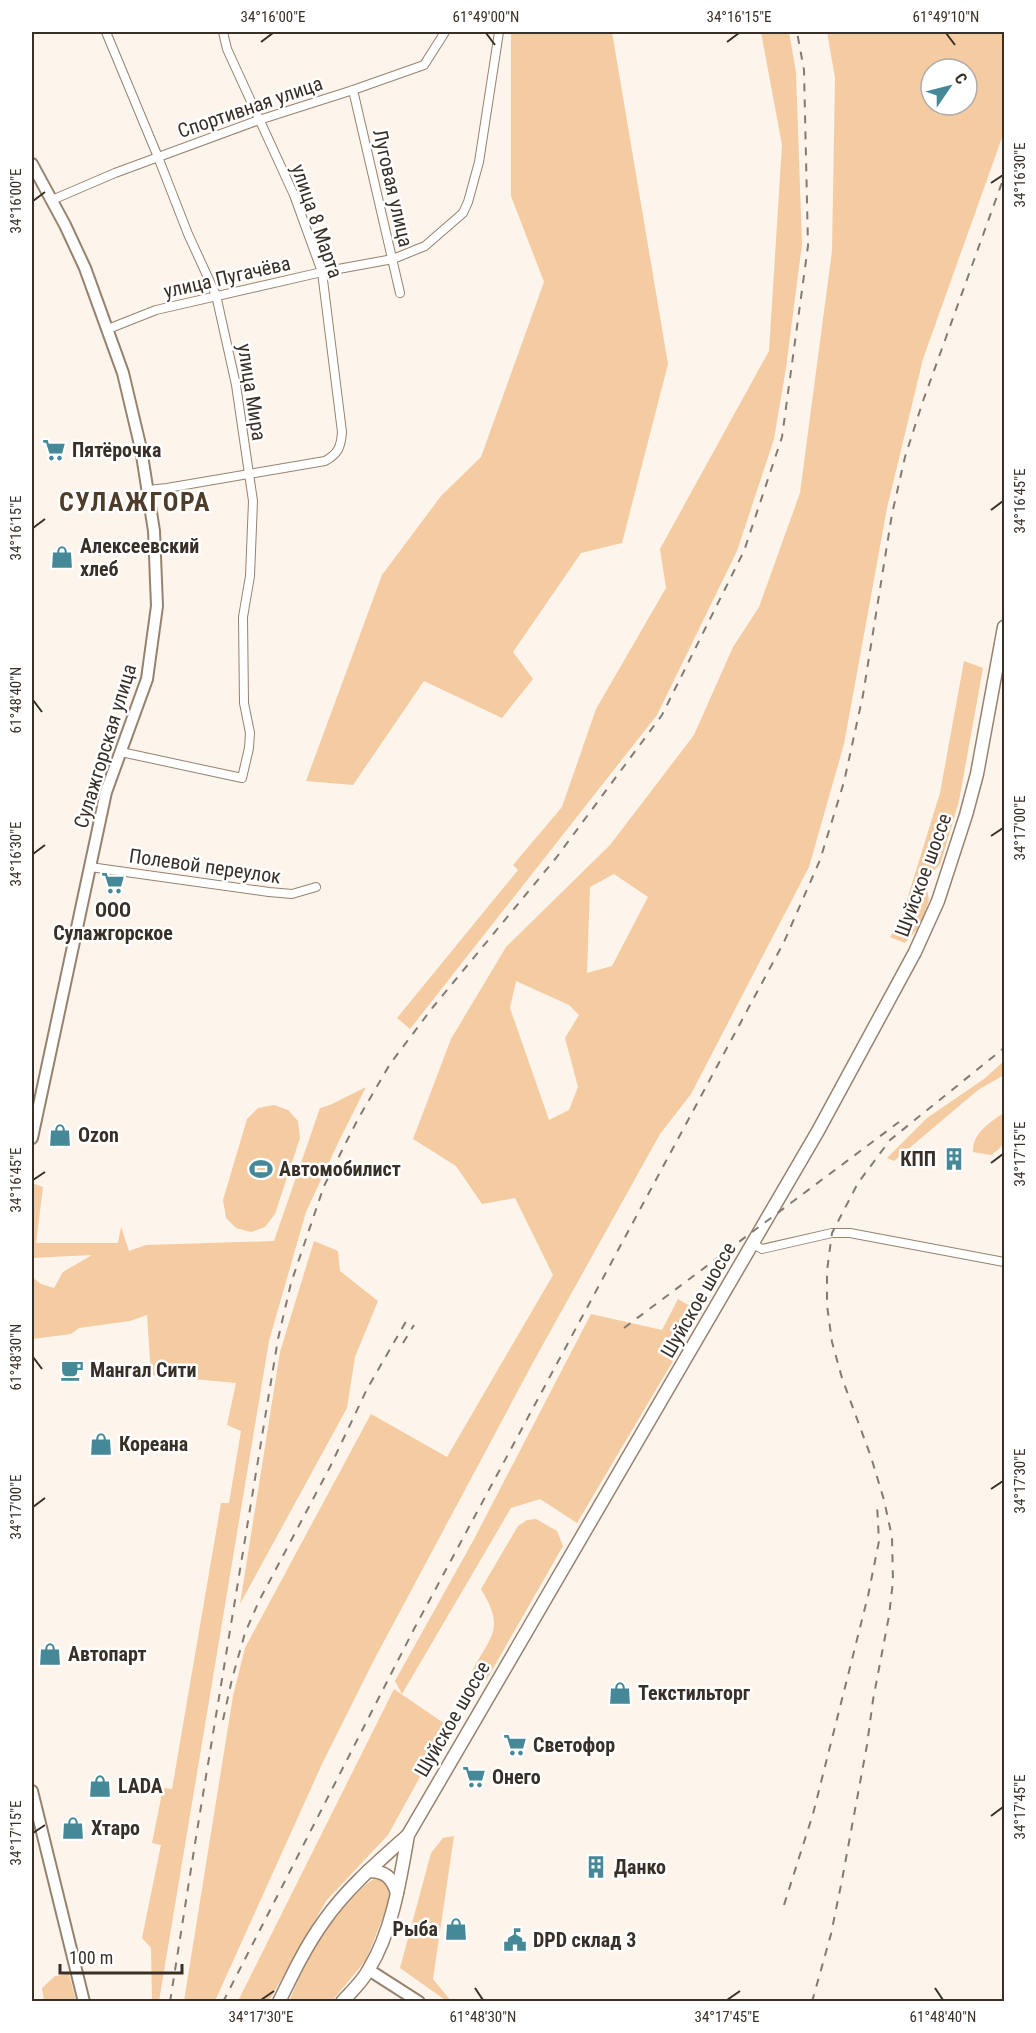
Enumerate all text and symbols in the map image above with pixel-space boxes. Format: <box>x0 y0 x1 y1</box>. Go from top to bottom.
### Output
text: 34°16'00"E <box>241 8 305 26</box>
text: 61°49'00"N <box>453 8 519 26</box>
text: 34°16'15"E <box>707 8 771 26</box>
text: 61°49'10"N <box>913 8 979 26</box>
north arrow <box>919 57 979 117</box>
text: С <box>950 69 971 88</box>
street label: Спортивная улица <box>174 71 326 143</box>
street label: Луговая улица <box>368 127 418 249</box>
text: 34°16'30"E <box>1011 143 1029 207</box>
street label: улица 8 Марта <box>286 161 348 281</box>
text: 34°16'00"E <box>7 169 25 233</box>
street label: улица Пугачёва <box>161 251 293 303</box>
street label: улица Мира <box>233 342 271 442</box>
supermarket icon: Пятёрочка <box>41 437 67 463</box>
place label: Пятёрочка <box>72 438 161 462</box>
text: 34°16'45"E <box>1011 469 1029 533</box>
district label: СУЛАЖГОРА <box>59 487 211 517</box>
text: 34°16'15"E <box>7 496 25 560</box>
place label: Алексеевский хлеб <box>80 534 199 581</box>
shop icon: Алексеевский хлеб <box>49 544 75 570</box>
street label: Сулажгорская улица <box>69 661 141 831</box>
text: 61°48'40"N <box>7 667 25 733</box>
text: 34°17'00"E <box>1011 796 1029 860</box>
street label: Шуйское шоссе <box>890 810 956 940</box>
text: 34°16'30"E <box>7 822 25 886</box>
street label: Полевой переулок <box>127 843 283 889</box>
supermarket icon: ООО Сулажгорское <box>100 870 126 896</box>
place label: ООО Сулажгорское <box>53 898 173 945</box>
shop icon: Ozon <box>47 1122 73 1148</box>
text: 34°17'15"E <box>1011 1122 1029 1186</box>
place label: Ozon <box>78 1123 119 1147</box>
building icon: КПП <box>941 1146 967 1172</box>
place label: КПП <box>900 1147 936 1171</box>
text: 34°16'45"E <box>7 1148 25 1212</box>
sports icon: Автомобилист <box>248 1156 274 1182</box>
place label: Автомобилист <box>279 1157 401 1181</box>
street label: Шуйское шоссе <box>655 1238 741 1362</box>
text: 61°48'30"N <box>7 1324 25 1390</box>
cafe icon: Мангал Сити <box>59 1357 85 1383</box>
place label: Мангал Сити <box>90 1358 197 1382</box>
shop icon: Кореана <box>88 1431 114 1457</box>
place label: Кореана <box>119 1432 188 1456</box>
text: 34°17'30"E <box>1011 1449 1029 1513</box>
text: 34°17'00"E <box>7 1475 25 1539</box>
shop icon: Автопарт <box>37 1641 63 1667</box>
place label: Автопарт <box>68 1642 147 1666</box>
street label: Шуйское шоссе <box>409 1657 495 1781</box>
shop icon: Текстильторг <box>607 1680 633 1706</box>
place label: Текстильторг <box>638 1681 751 1705</box>
supermarket icon: Светофор <box>502 1732 528 1758</box>
place label: Светофор <box>533 1733 615 1757</box>
supermarket icon: Онего <box>461 1764 487 1790</box>
place label: Онего <box>492 1765 541 1789</box>
shop icon: LADA <box>87 1773 113 1799</box>
place label: LADA <box>118 1774 163 1798</box>
text: 34°17'45"E <box>1011 1775 1029 1839</box>
text: 34°17'15"E <box>7 1801 25 1865</box>
shop icon: Хтаро <box>60 1815 86 1841</box>
place label: Хтаро <box>91 1816 140 1840</box>
building icon: Данко <box>583 1854 609 1880</box>
place label: Данко <box>614 1855 666 1879</box>
shop icon: Рыба <box>443 1916 469 1942</box>
place label: Рыба <box>393 1917 438 1941</box>
public building icon: DPD склад 3 <box>502 1927 528 1953</box>
place label: DPD склад 3 <box>533 1928 636 1952</box>
scale bar <box>60 1937 182 1975</box>
text: 100 m <box>69 1947 113 1968</box>
text: 34°17'30"E <box>229 2008 293 2026</box>
text: 61°48'30"N <box>450 2008 516 2026</box>
text: 34°17'45"E <box>695 2008 759 2026</box>
text: 61°48'40"N <box>910 2008 976 2026</box>

